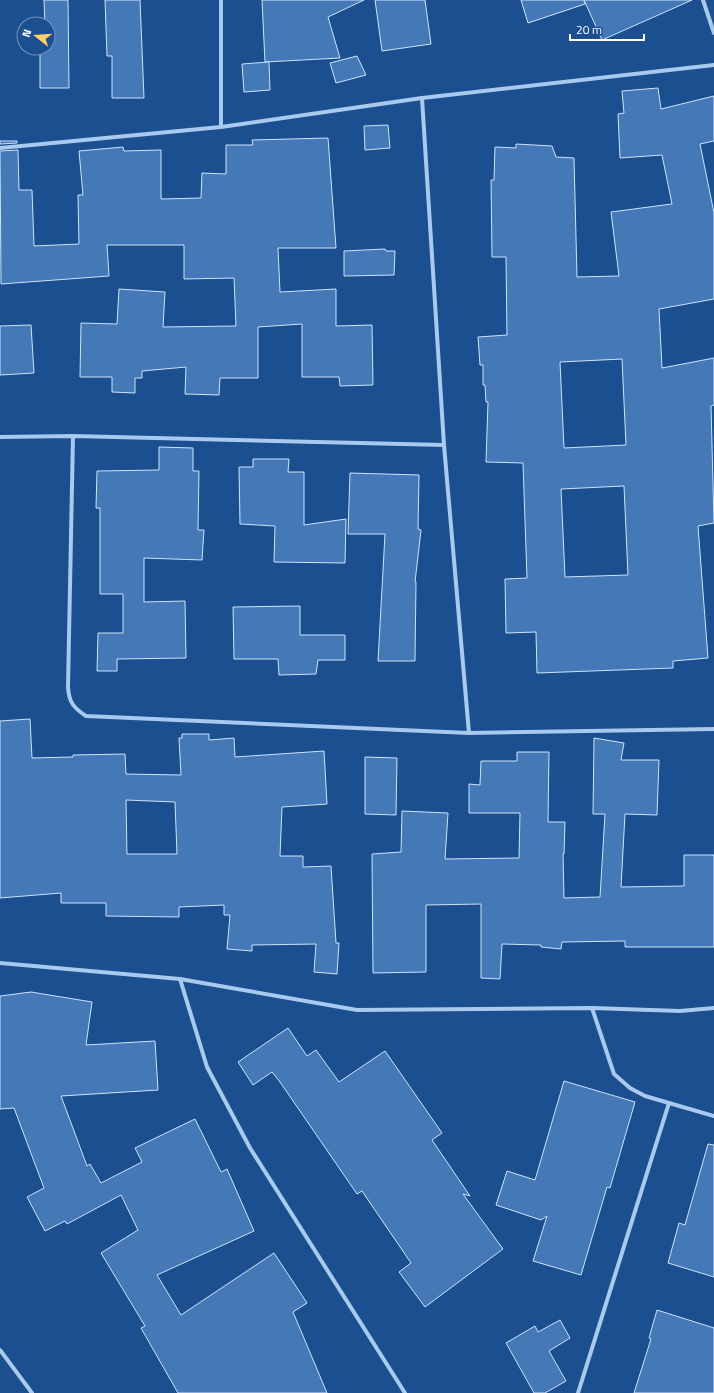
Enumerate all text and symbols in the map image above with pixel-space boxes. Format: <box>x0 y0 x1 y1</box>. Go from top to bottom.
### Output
north arrow <box>16 16 56 56</box>
scale bar <box>570 16 644 42</box>
text: 20 m <box>576 20 602 39</box>
text: N <box>18 27 35 39</box>

